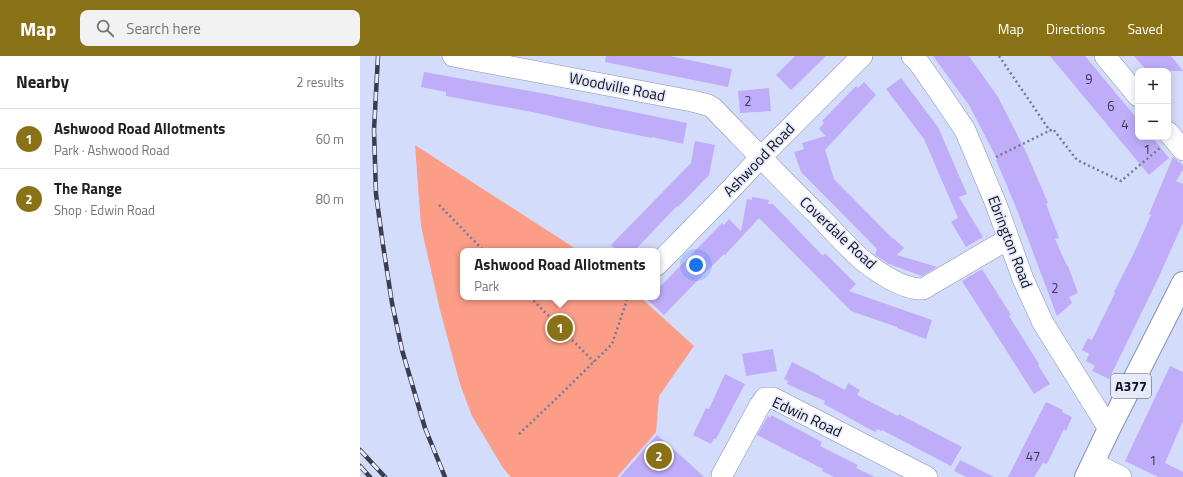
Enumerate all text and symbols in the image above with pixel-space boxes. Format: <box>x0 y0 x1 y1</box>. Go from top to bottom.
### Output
search box <box>80 10 360 46</box>
text: Map <box>20 14 56 43</box>
icon: search <box>94 17 116 39</box>
text: Search here <box>126 17 201 40</box>
text: Map <box>998 18 1024 39</box>
text: Directions <box>1046 18 1105 39</box>
text: Saved <box>1127 18 1163 39</box>
street label: Woodville Road <box>567 66 667 107</box>
map controls <box>1135 68 1171 140</box>
button: + <box>1135 68 1171 104</box>
text: Nearby <box>16 69 69 95</box>
house number: 9 <box>1085 69 1093 89</box>
text: 2 results <box>296 72 344 92</box>
house number: 2 <box>744 91 752 111</box>
house number: 6 <box>1107 96 1115 116</box>
button: − <box>1135 104 1171 140</box>
house number: 4 <box>1121 114 1129 134</box>
text: Ashwood Road Allotments <box>54 117 225 140</box>
street label: Ashwood Road <box>717 118 800 202</box>
text: 1 <box>25 129 33 149</box>
text: 60 m <box>316 129 344 149</box>
house number: 1 <box>1143 139 1151 159</box>
text: Park · Ashwood Road <box>54 140 170 160</box>
text: The Range <box>54 177 122 200</box>
text: 2 <box>25 189 33 209</box>
text: 80 m <box>316 189 344 209</box>
street label: Coverdale Road <box>795 191 882 274</box>
street label: Ebrington Road <box>982 192 1039 291</box>
text: Shop · Edwin Road <box>54 200 155 220</box>
popup <box>460 248 660 300</box>
text: Ashwood Road Allotments <box>474 253 646 276</box>
your location <box>686 255 706 275</box>
text: Park <box>474 276 499 296</box>
house number: 2 <box>1051 278 1059 298</box>
pin: 1 <box>547 313 573 343</box>
road number: A377 <box>1111 374 1151 398</box>
street label: Edwin Road <box>769 390 846 443</box>
pin: 2 <box>646 441 672 471</box>
house number: 47 <box>1026 446 1040 466</box>
house number: 1 <box>1149 450 1157 470</box>

